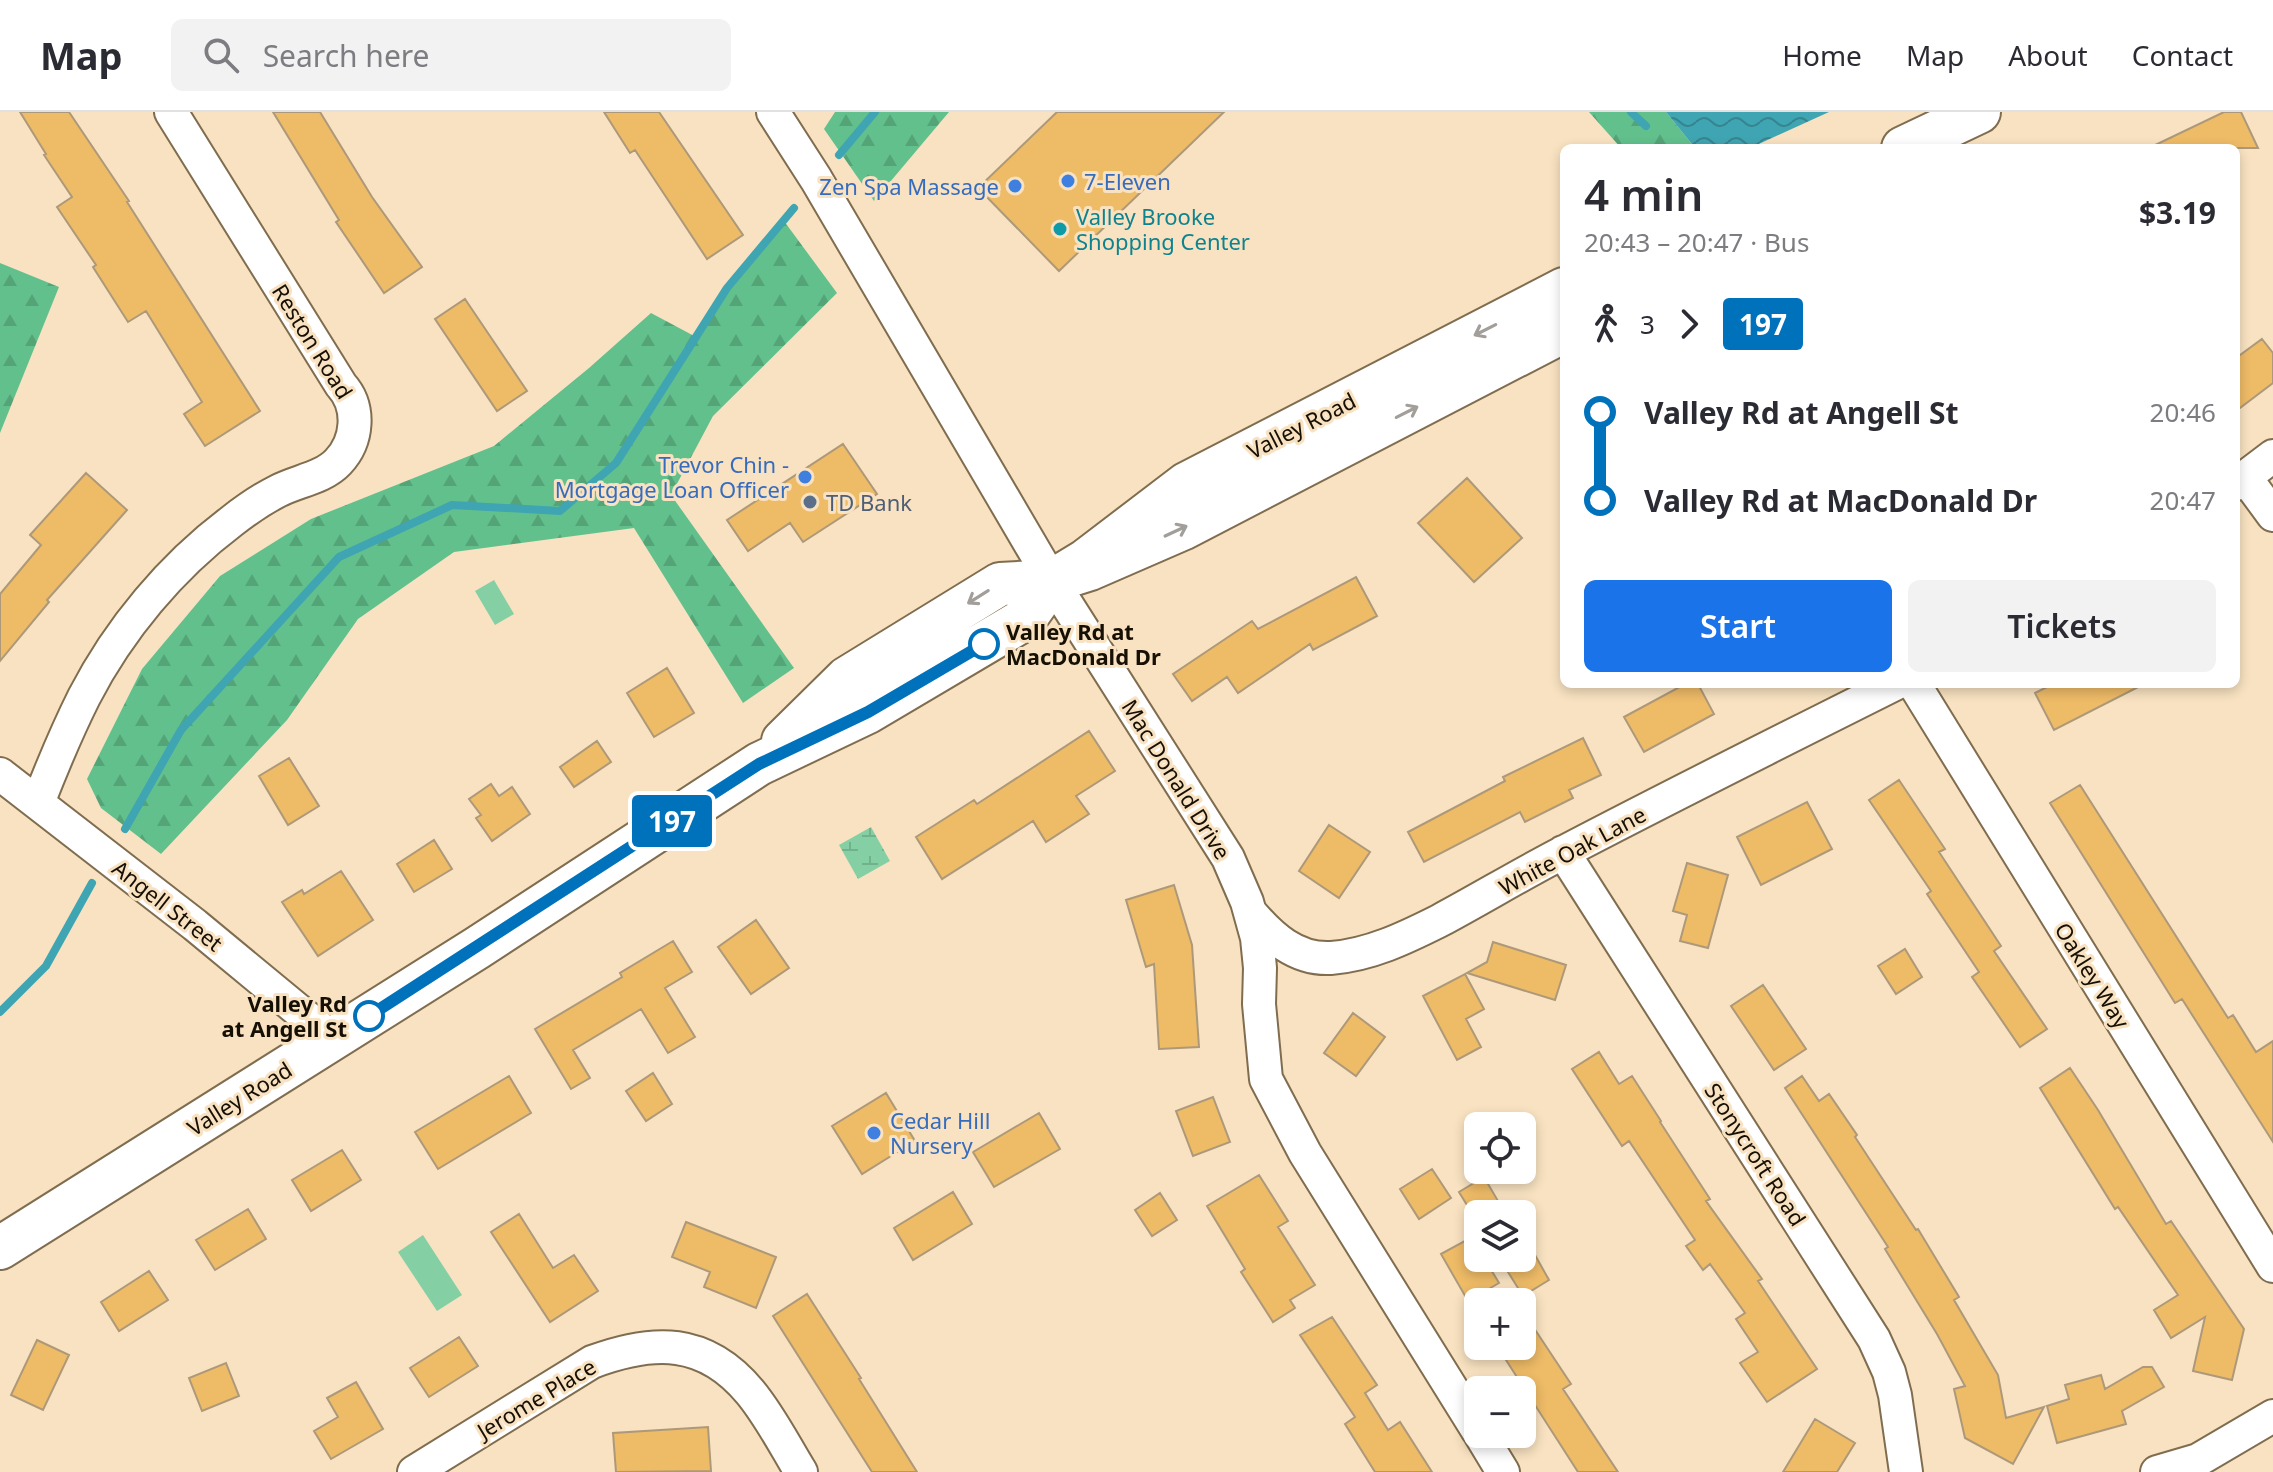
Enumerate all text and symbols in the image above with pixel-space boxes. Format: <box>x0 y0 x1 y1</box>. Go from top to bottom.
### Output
search box <box>171 19 731 91</box>
text: Map <box>40 29 123 81</box>
icon: search <box>199 33 243 77</box>
text: Search here <box>263 35 430 76</box>
text: Home <box>1782 36 1862 74</box>
text: Map <box>1906 36 1964 74</box>
text: About <box>2008 36 2088 74</box>
text: Contact <box>2132 36 2233 74</box>
text: 4 min <box>1584 164 1703 224</box>
place label: 7-Eleven <box>1084 166 1171 196</box>
place label: Zen Spa Massage <box>819 171 999 201</box>
marker: 7-Eleven <box>1059 172 1077 190</box>
marker: Zen Spa Massage <box>1006 177 1024 195</box>
text: $3.19 <box>2139 192 2216 233</box>
place label: Valley Brooke Shopping Center <box>1076 201 1250 256</box>
marker: Valley Brooke Shopping Center <box>1051 220 1069 238</box>
text: 20:43 – 20:47 · Bus <box>1584 224 1809 260</box>
street label: Reston Road <box>266 278 360 404</box>
icon: walk <box>1584 302 1628 346</box>
icon: forward <box>1667 302 1711 346</box>
text: 197 <box>1739 305 1787 343</box>
text: 3 <box>1640 306 1655 342</box>
one-way arrow <box>1473 322 1497 338</box>
street label: Valley Road <box>1242 385 1360 465</box>
text: Valley Rd at Angell St <box>1644 392 1959 433</box>
text: 20:46 <box>2150 394 2216 430</box>
one-way arrow <box>1395 403 1419 419</box>
place label: Trevor Chin - Mortgage Loan Officer <box>555 449 789 504</box>
marker: Trevor Chin - Mortgage Loan Officer <box>796 468 814 486</box>
text: Valley Rd at MacDonald Dr <box>1644 480 2037 521</box>
text: 20:47 <box>2150 482 2216 518</box>
place label: TD Bank <box>826 487 912 517</box>
marker: TD Bank <box>801 493 819 511</box>
one-way arrow <box>1164 523 1188 538</box>
button: Start <box>1584 580 1892 672</box>
button: Tickets <box>1908 580 2216 672</box>
one-way arrow <box>967 589 990 605</box>
place label: Valley Rd at MacDonald Dr <box>1006 616 1161 671</box>
marker: Valley Rd at MacDonald Dr <box>969 629 999 659</box>
street label: Mac Donald Drive <box>1116 693 1238 865</box>
line badge: 197 <box>626 795 718 847</box>
street label: White Oak Lane <box>1493 799 1651 901</box>
text: 197 <box>648 802 696 840</box>
street label: Angell Street <box>107 853 229 958</box>
street label: Oakley Way <box>2049 916 2138 1034</box>
place label: Valley Rd at Angell St <box>221 988 347 1043</box>
marker: Valley Rd at Angell St <box>354 1001 384 1031</box>
street label: Valley Road <box>181 1054 297 1142</box>
street label: Stonycroft Road <box>1699 1077 1813 1231</box>
place label: Cedar Hill Nursery <box>890 1105 990 1160</box>
map controls <box>1464 1112 1536 1448</box>
button: locate <box>1464 1112 1536 1184</box>
marker: Cedar Hill Nursery <box>865 1124 883 1142</box>
button: layers <box>1464 1200 1536 1272</box>
button: + <box>1464 1288 1536 1360</box>
street label: Jerome Place <box>469 1351 601 1446</box>
button: − <box>1464 1376 1536 1448</box>

